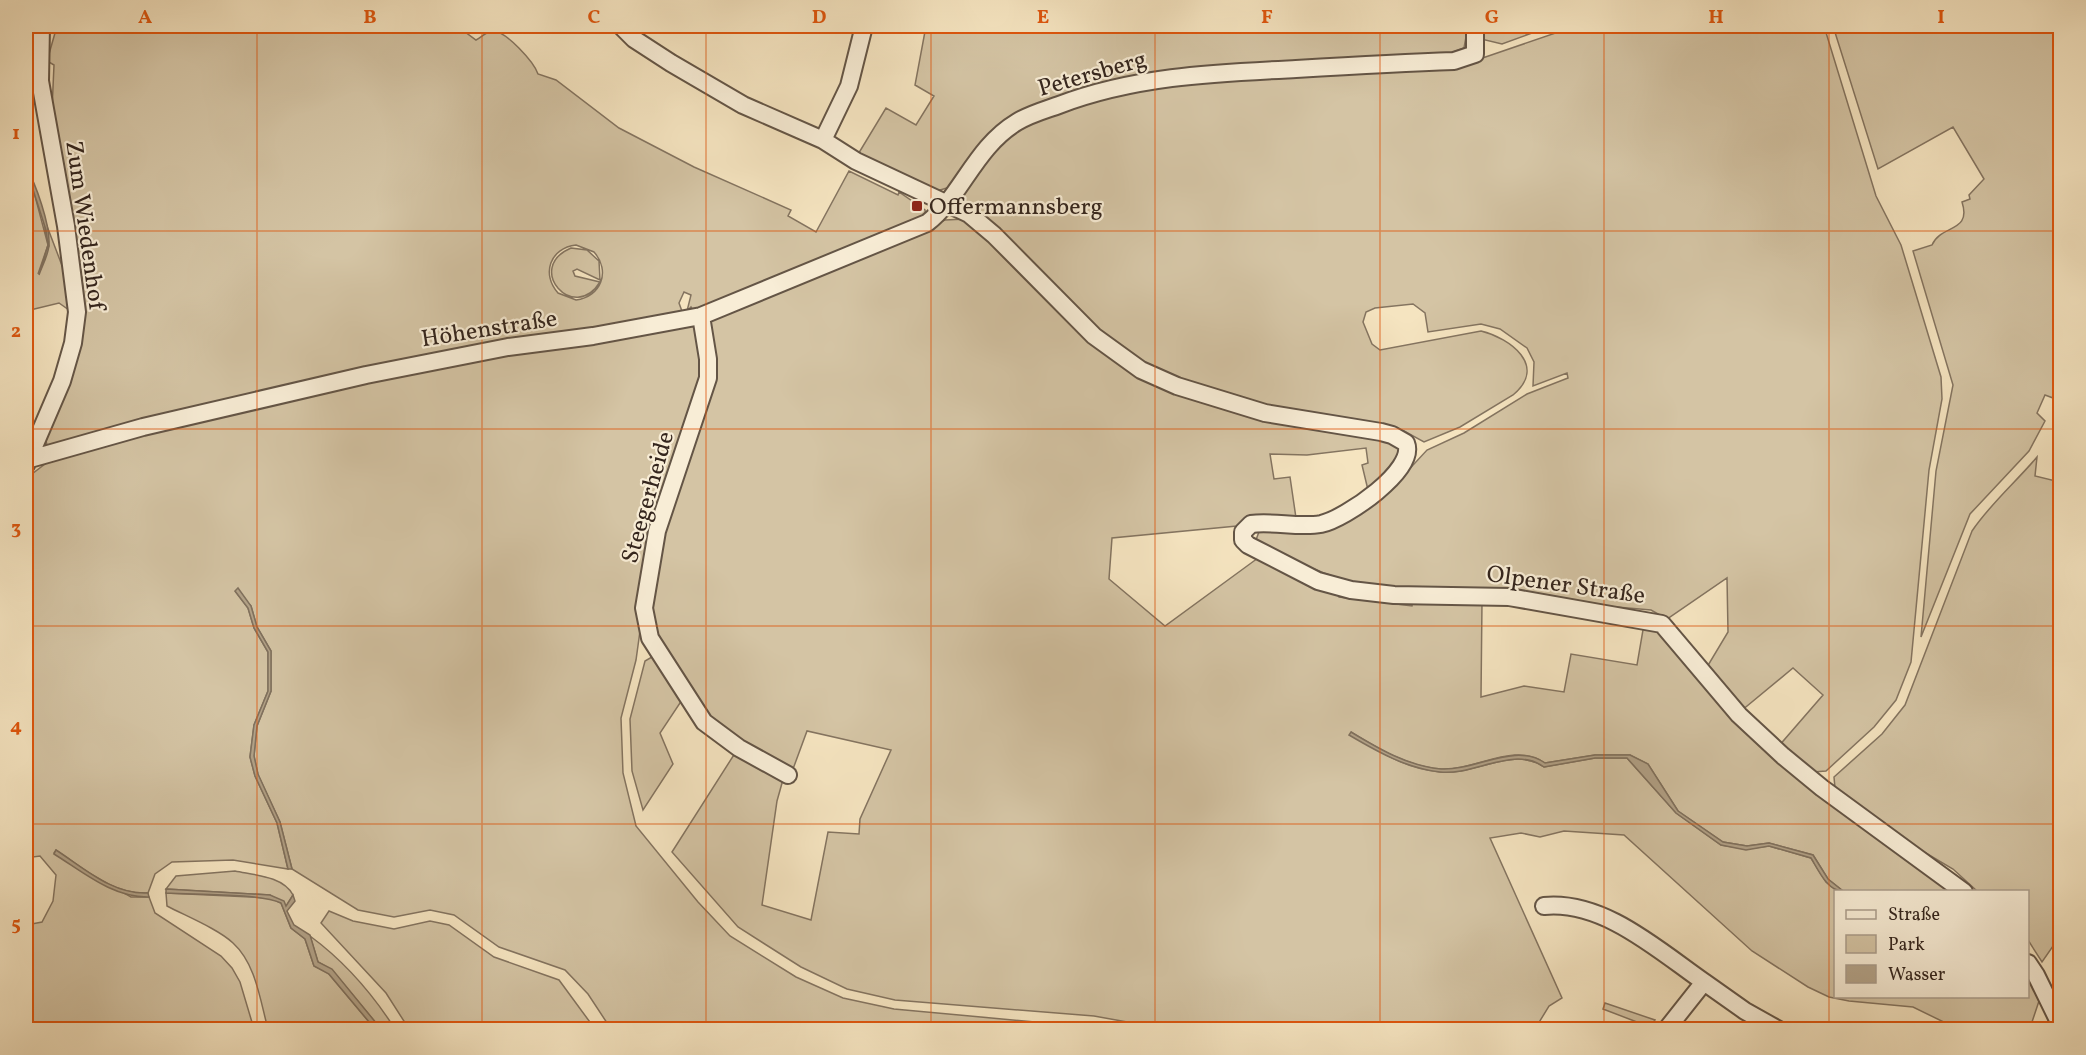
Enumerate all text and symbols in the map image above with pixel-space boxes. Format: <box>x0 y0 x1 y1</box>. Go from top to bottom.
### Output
text: A <box>138 4 152 32</box>
text: B <box>363 4 377 32</box>
text: C <box>588 4 601 32</box>
text: D <box>812 4 826 32</box>
text: E <box>1037 4 1049 32</box>
text: F <box>1261 4 1273 32</box>
text: G <box>1485 4 1499 32</box>
text: H <box>1708 4 1724 32</box>
text: I <box>1937 4 1945 32</box>
street label: Petersberg <box>1034 43 1151 107</box>
text: 1 <box>12 120 20 148</box>
street label: Zum Wiedenhof <box>55 138 113 315</box>
place label: Offermannsberg <box>929 191 1103 225</box>
marker: Offermannsberg <box>910 199 924 213</box>
street label: Höhenstraße <box>419 302 560 357</box>
text: 2 <box>11 318 21 346</box>
street label: Steegerheide <box>614 428 684 567</box>
text: 3 <box>11 515 21 543</box>
street label: Olpener Straße <box>1484 558 1647 614</box>
text: 4 <box>10 713 22 741</box>
legend <box>1834 890 2029 998</box>
text: Straße <box>1888 903 1940 928</box>
text: 5 <box>11 911 21 939</box>
text: Park <box>1888 933 1925 958</box>
text: Wasser <box>1888 963 1946 988</box>

